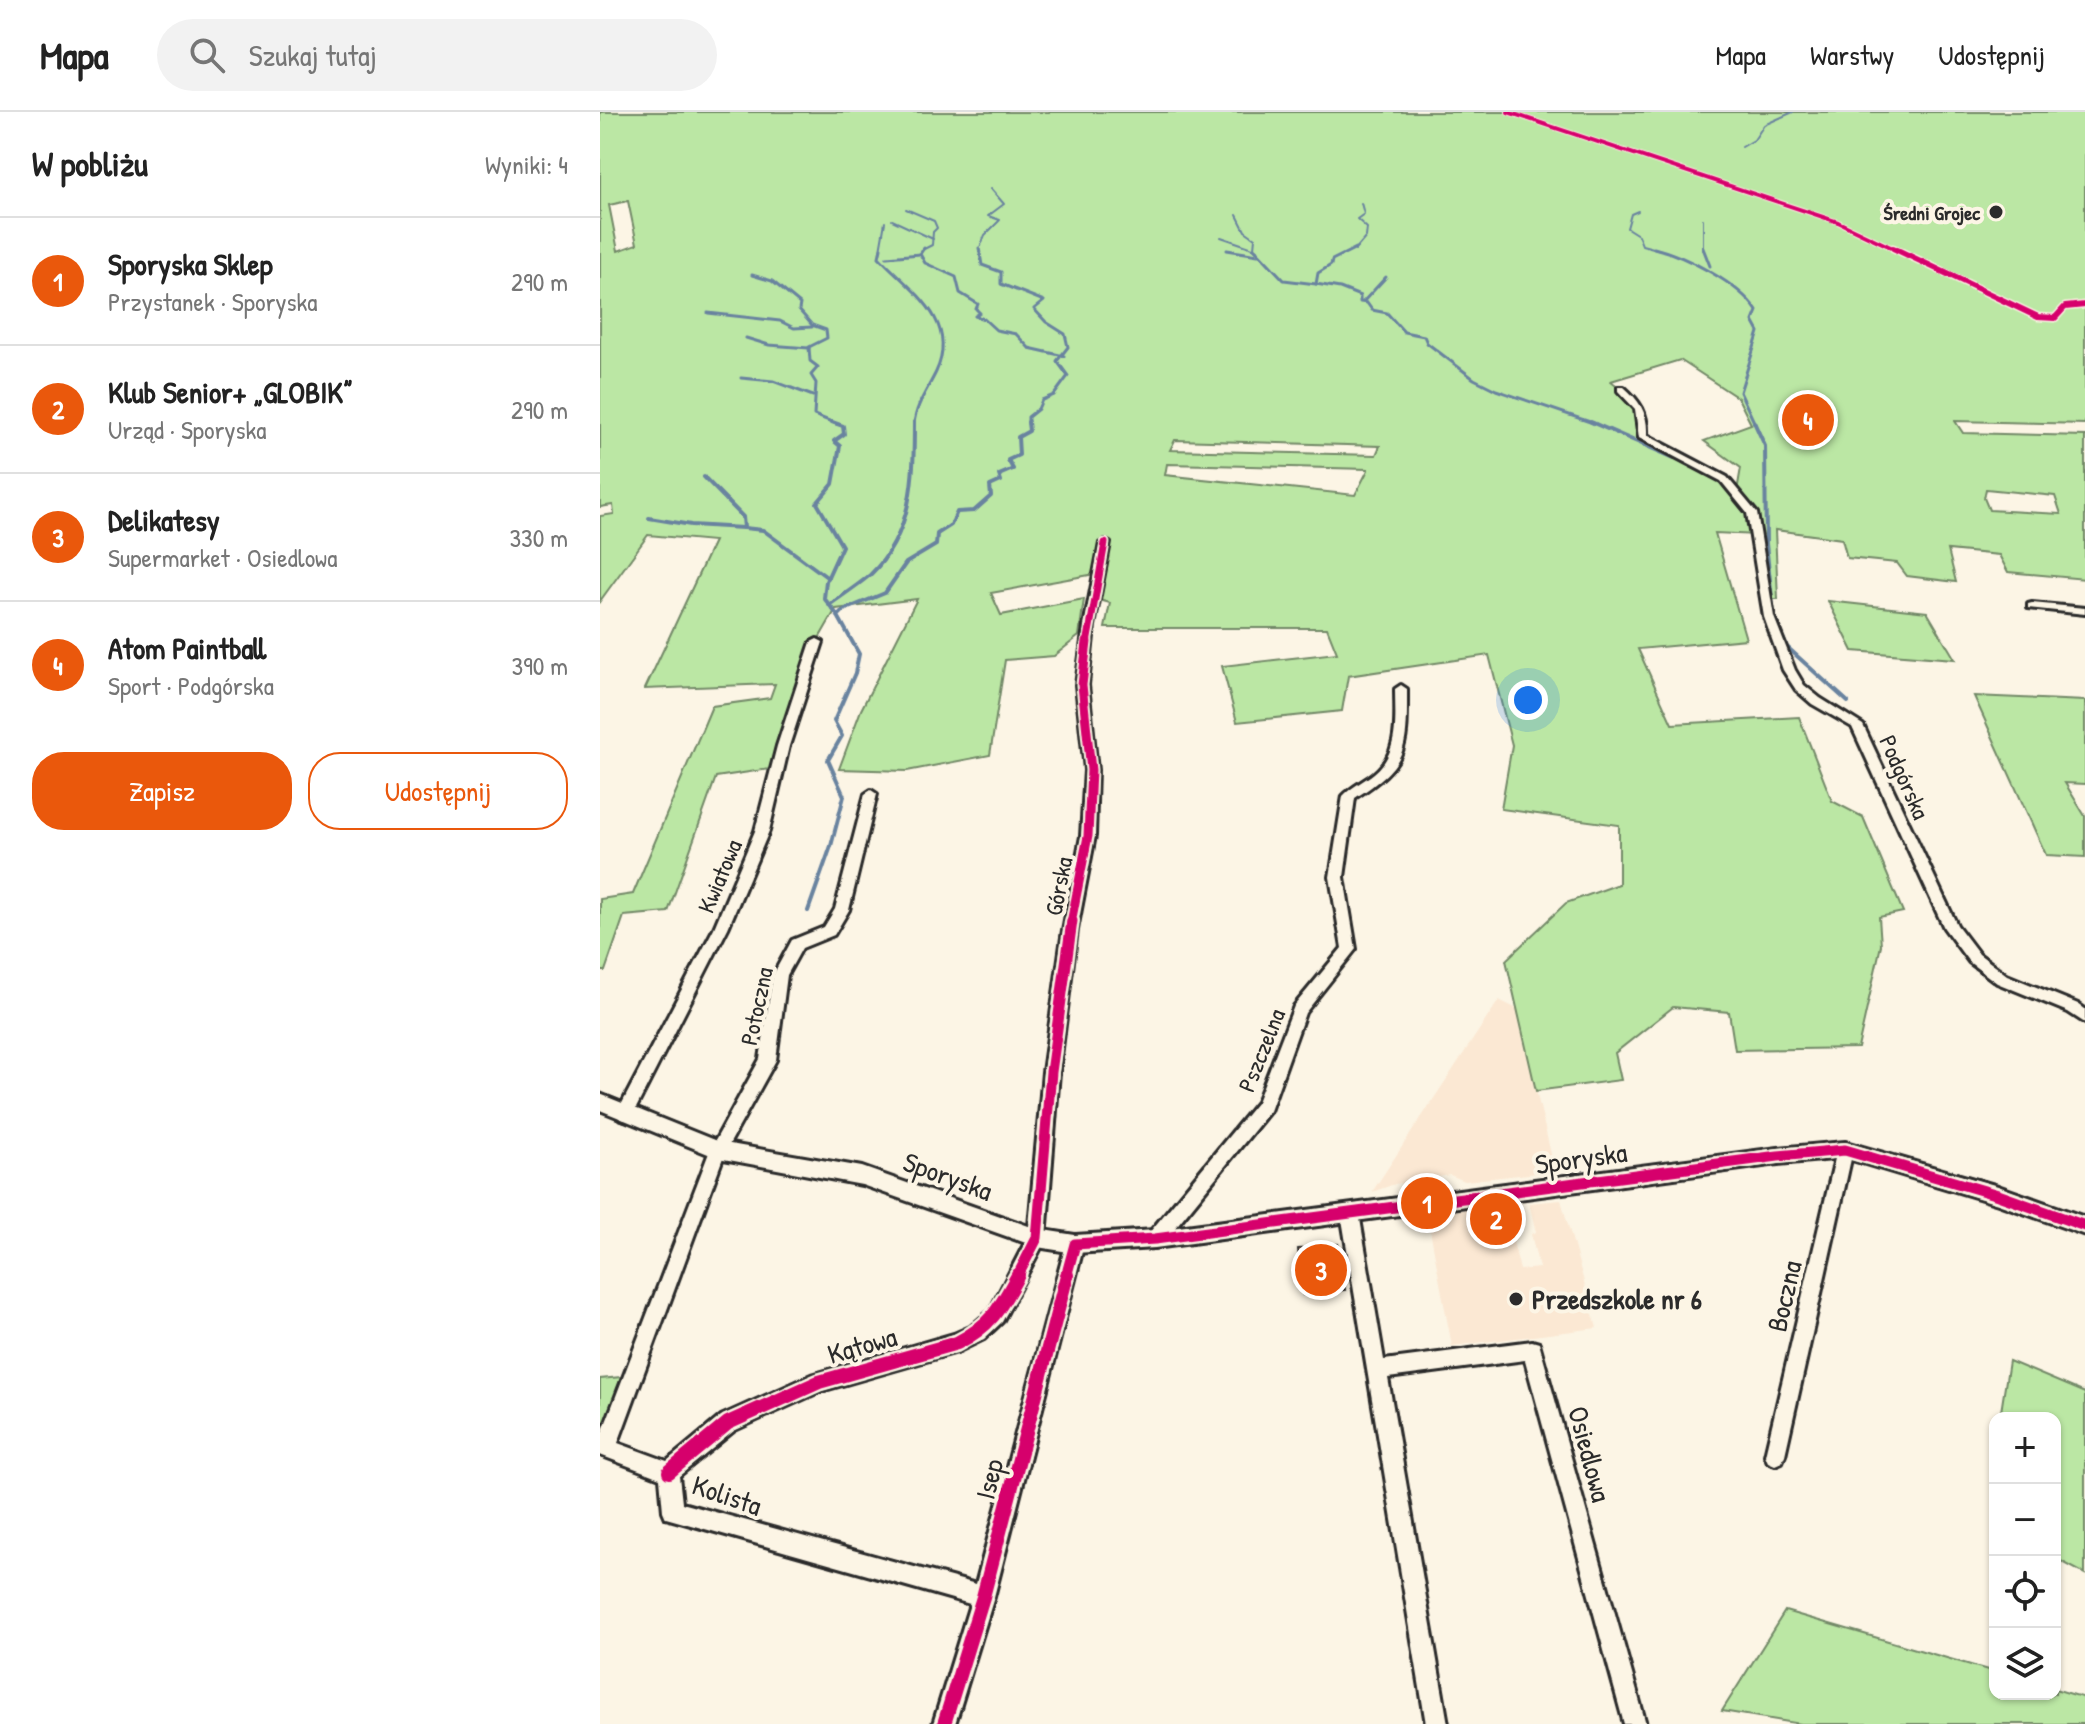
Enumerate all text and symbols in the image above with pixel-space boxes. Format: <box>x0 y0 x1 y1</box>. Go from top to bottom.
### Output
search box <box>157 19 717 91</box>
text: Mapa <box>40 29 109 81</box>
icon: search <box>185 33 229 77</box>
text: Szukaj tutaj <box>249 35 377 75</box>
text: Mapa <box>1716 36 1766 74</box>
text: Warstwy <box>1810 36 1894 74</box>
text: Udostępnij <box>1938 36 2045 74</box>
text: W pobliżu <box>32 141 148 187</box>
text: Wyniki: 4 <box>485 147 568 182</box>
place label: Średni Grojec <box>1883 199 1981 226</box>
marker: Średni Grojec <box>1987 203 2005 221</box>
text: Sporyska Sklep <box>108 244 273 284</box>
text: 1 <box>53 264 63 299</box>
text: 290 m <box>511 264 568 299</box>
text: Przystanek · Sporyska <box>108 284 317 319</box>
text: Klub Senior+ „GLOBIK” <box>108 372 352 412</box>
pin: 4 <box>1782 390 1834 450</box>
text: 2 <box>52 392 64 427</box>
text: 290 m <box>511 392 568 427</box>
text: Urząd · Sporyska <box>108 412 266 447</box>
text: Delikatesy <box>108 500 220 540</box>
text: 3 <box>52 520 64 555</box>
text: 330 m <box>509 520 568 555</box>
text: Supermarket · Osiedlowa <box>108 540 337 575</box>
text: Atom Paintball <box>108 628 266 668</box>
text: 4 <box>53 648 63 683</box>
text: 390 m <box>512 648 568 683</box>
text: Sport · Podgórska <box>108 668 274 703</box>
your location <box>1508 680 1548 720</box>
street label: Podgórska <box>1872 730 1938 824</box>
button: Zapisz <box>32 752 292 830</box>
button: Udostępnij <box>308 752 568 830</box>
street label: Kwiatowa <box>689 834 749 918</box>
street label: Górska <box>1037 854 1079 918</box>
street label: Potoczna <box>732 964 780 1048</box>
street label: Pszczelna <box>1230 1004 1292 1096</box>
street label: Sporyska <box>1533 1133 1629 1183</box>
street label: Sporyska <box>898 1142 998 1210</box>
pin: 1 <box>1401 1173 1453 1233</box>
pin: 2 <box>1470 1189 1522 1249</box>
pin: 3 <box>1295 1240 1347 1300</box>
street label: Boczna <box>1757 1257 1811 1335</box>
place label: Przedszkole nr 6 <box>1532 1280 1702 1318</box>
marker: Przedszkole nr 6 <box>1507 1290 1525 1308</box>
street label: Kątowa <box>823 1317 901 1373</box>
street label: Osiedlowa <box>1559 1402 1621 1506</box>
map controls <box>1989 1412 2061 1700</box>
button: + <box>1989 1412 2061 1484</box>
street label: Isep <box>966 1455 1012 1503</box>
street label: Kolista <box>687 1465 767 1525</box>
button: − <box>1989 1484 2061 1556</box>
button: locate <box>1989 1556 2061 1628</box>
button: layers <box>1989 1628 2061 1700</box>

